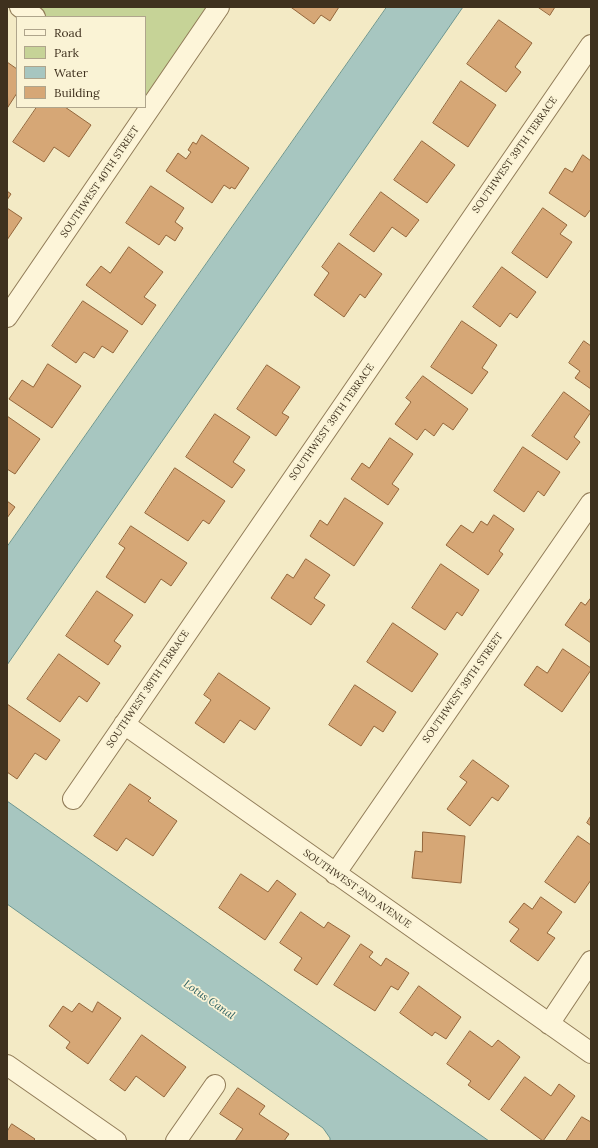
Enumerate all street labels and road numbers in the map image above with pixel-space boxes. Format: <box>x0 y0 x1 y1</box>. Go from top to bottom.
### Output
street label: SOUTHWEST 39TH TERRACE <box>470 94 560 216</box>
street label: SOUTHWEST 40TH STREET <box>58 124 142 240</box>
street label: SOUTHWEST 39TH TERRACE <box>287 361 377 483</box>
street label: SOUTHWEST 39TH TERRACE <box>104 628 192 750</box>
street label: SOUTHWEST 39TH STREET <box>420 631 506 745</box>
street label: SOUTHWEST 2ND AVENUE <box>301 847 413 931</box>

